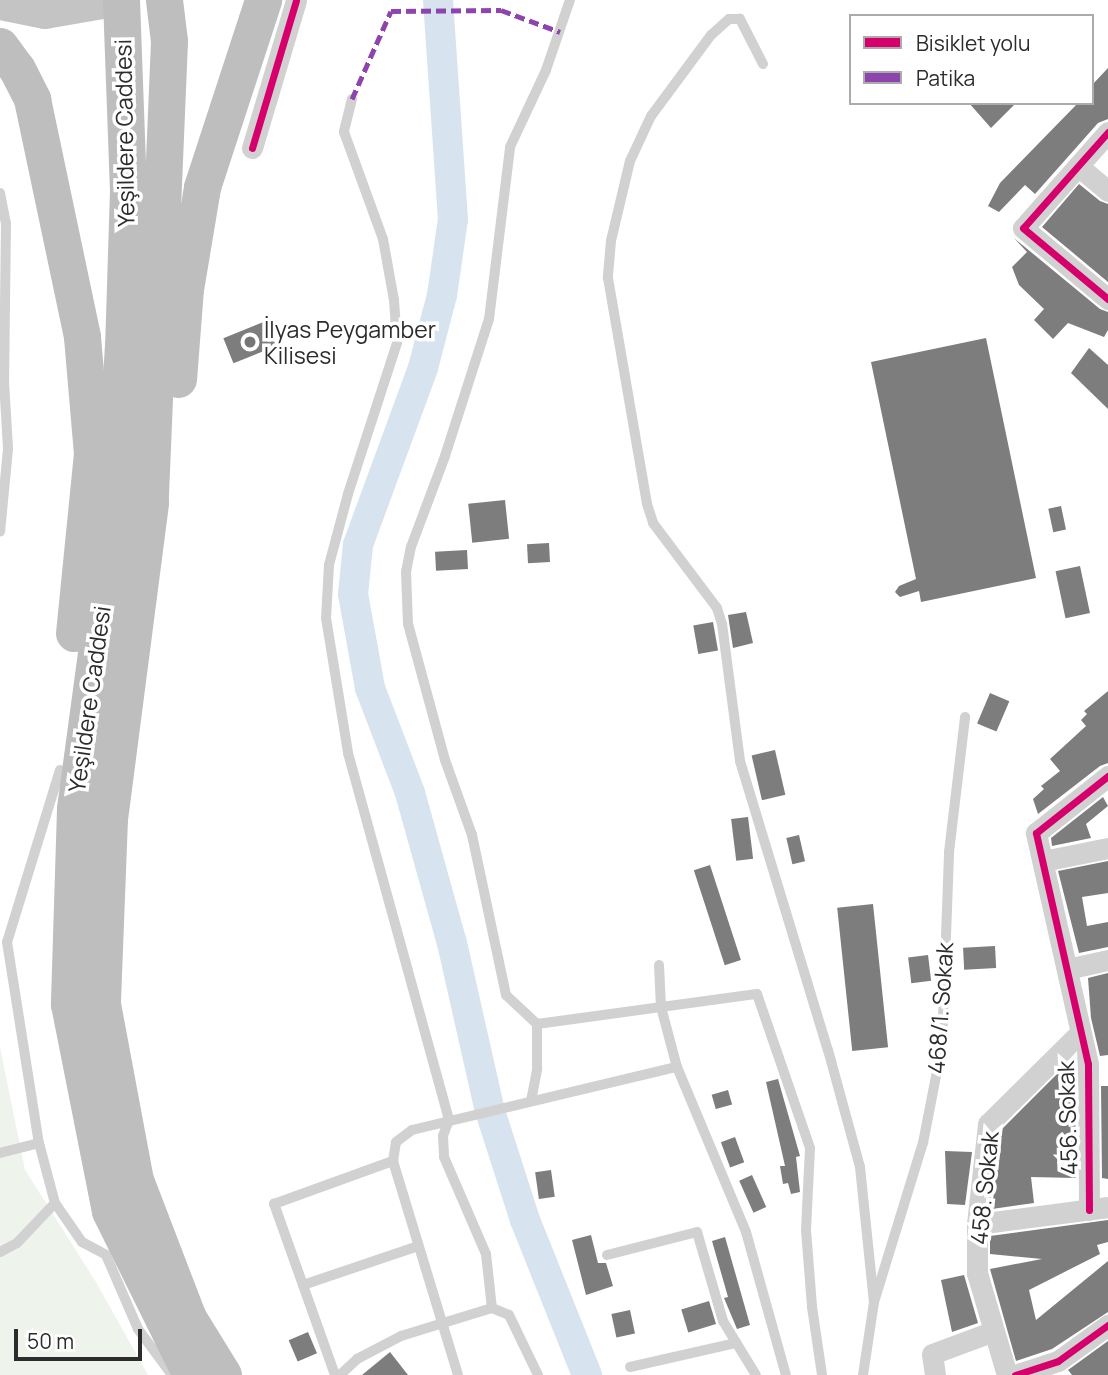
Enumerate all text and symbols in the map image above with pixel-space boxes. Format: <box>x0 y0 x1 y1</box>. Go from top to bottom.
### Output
legend <box>849 14 1094 105</box>
text: Bisiklet yolu <box>916 29 1030 57</box>
street label: Yeşildere Caddesi <box>109 39 139 227</box>
text: Patika <box>916 64 975 92</box>
place label: İlyas Peygamber Kilisesi <box>264 315 436 369</box>
marker: İlyas Peygamber Kilisesi <box>242 334 258 350</box>
street label: Yeşildere Caddesi <box>62 604 116 794</box>
street label: 468/1. Sokak <box>922 941 958 1075</box>
street label: 456. Sokak <box>1051 1060 1083 1176</box>
street label: 458. Sokak <box>964 1130 1004 1246</box>
scale bar <box>18 1316 145 1360</box>
text: 50 m <box>27 1327 74 1355</box>

